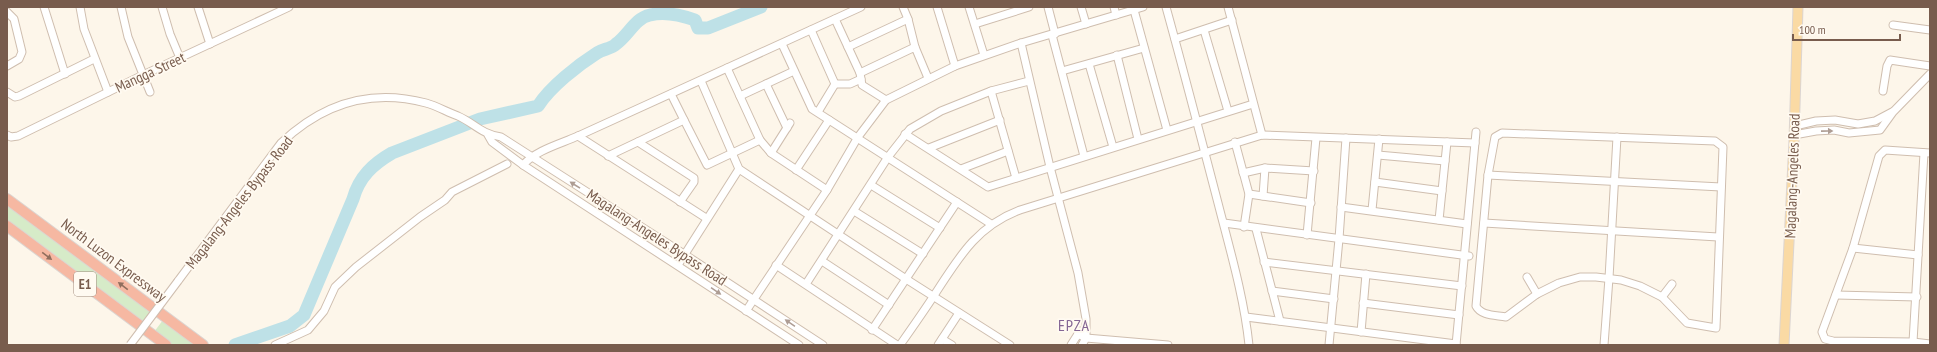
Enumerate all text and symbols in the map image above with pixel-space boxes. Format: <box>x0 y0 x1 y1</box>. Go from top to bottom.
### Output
scale bar <box>1793 16 1900 42</box>
text: 100 m <box>1799 22 1826 37</box>
street label: Mangga Street <box>112 47 188 97</box>
street label: Magalang-Angeles Road <box>1780 113 1804 239</box>
one-way arrow <box>1821 127 1833 134</box>
street label: Magalang-Angeles Bypass Road <box>181 132 297 272</box>
one-way arrow <box>570 181 580 189</box>
street label: Magalang-Angeles Bypass Road <box>583 185 731 289</box>
street label: North Luzon Expressway <box>58 214 171 306</box>
one-way arrow <box>42 252 53 260</box>
road number: E1 <box>74 272 96 296</box>
one-way arrow <box>118 283 128 291</box>
one-way arrow <box>711 287 721 295</box>
district label: EPZA <box>1058 315 1090 335</box>
one-way arrow <box>785 319 796 327</box>

